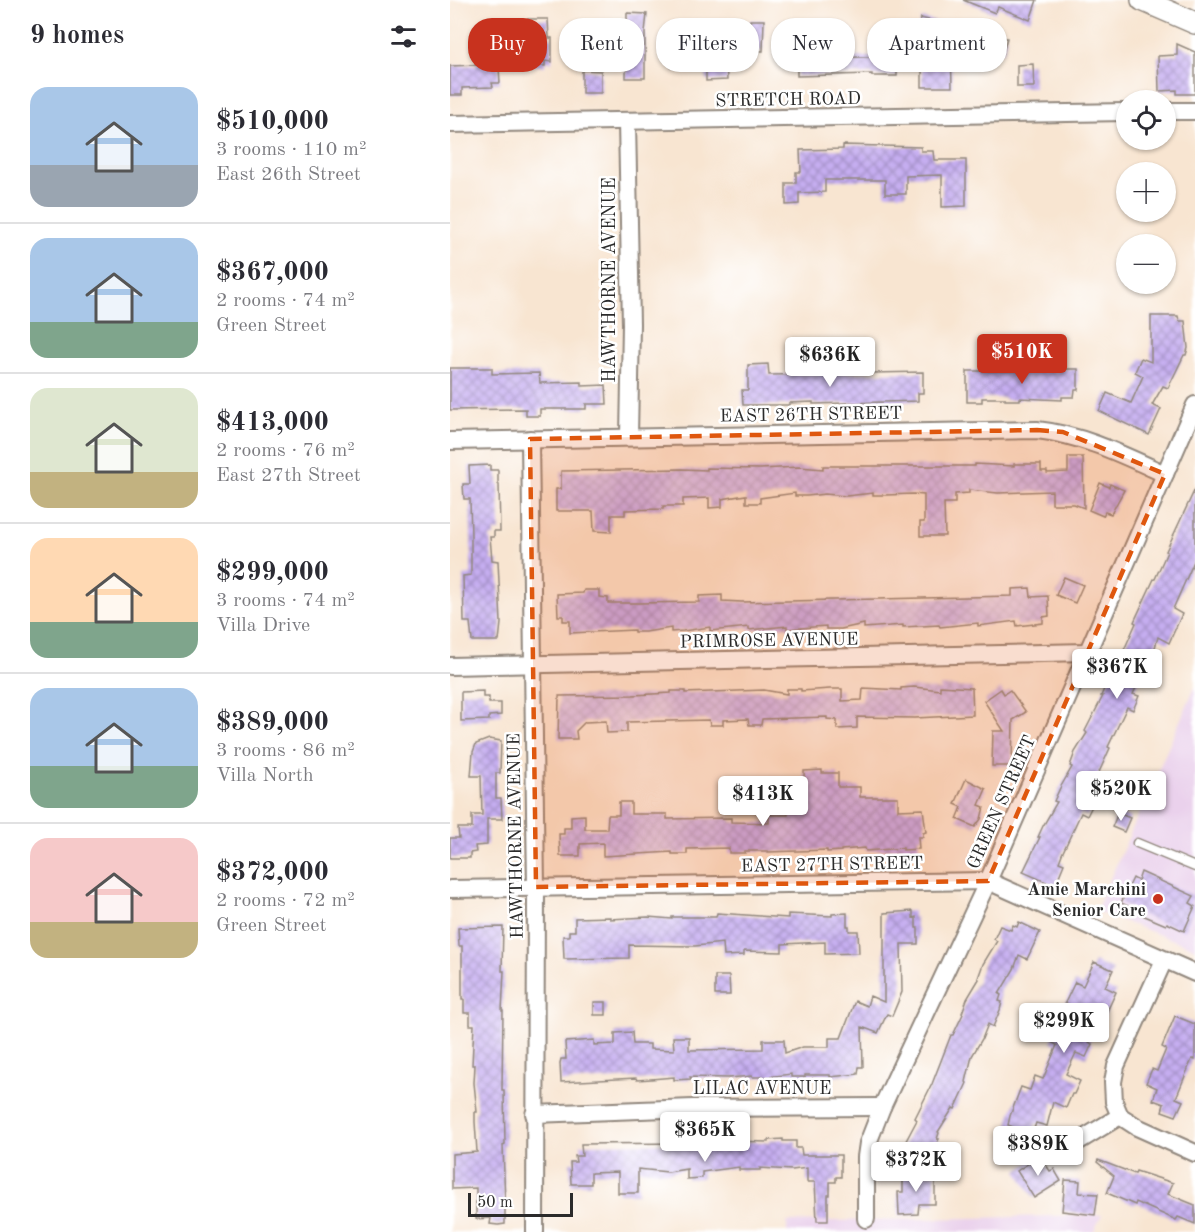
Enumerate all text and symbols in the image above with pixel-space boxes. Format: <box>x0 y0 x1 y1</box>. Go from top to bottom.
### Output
chip: Buy <box>468 18 547 72</box>
chip: Rent <box>559 18 644 72</box>
chip: Filters <box>656 18 759 72</box>
chip: New <box>771 18 855 72</box>
chip: Apartment <box>867 18 1007 72</box>
icon: filters <box>387 20 420 53</box>
text: 9 homes <box>30 23 124 49</box>
street label: STRETCH ROAD <box>715 90 861 110</box>
map controls <box>1116 90 1176 294</box>
button: locate <box>1116 90 1176 150</box>
text: $510,000 <box>216 109 329 135</box>
icon: home <box>78 111 150 183</box>
text: 3 rooms · 110 m² <box>216 140 366 160</box>
button: + <box>1116 162 1176 222</box>
text: East 26th Street <box>216 165 361 185</box>
street label: HAWTHORNE AVENUE <box>601 177 619 383</box>
button: − <box>1116 234 1176 294</box>
text: $367,000 <box>216 260 329 286</box>
icon: home <box>78 262 150 334</box>
text: 2 rooms · 74 m² <box>216 291 355 311</box>
text: Green Street <box>216 316 326 336</box>
pin: $510K <box>980 334 1064 385</box>
pin: $636K <box>788 337 872 388</box>
text: $510K <box>991 343 1053 363</box>
text: $636K <box>799 346 861 366</box>
street label: EAST 26TH STREET <box>719 404 903 426</box>
text: $413,000 <box>216 410 329 436</box>
icon: home <box>78 412 150 484</box>
text: 2 rooms · 76 m² <box>216 441 355 461</box>
text: East 27th Street <box>216 466 361 486</box>
text: $299,000 <box>216 560 329 586</box>
icon: home <box>78 562 150 634</box>
text: 3 rooms · 74 m² <box>216 591 355 611</box>
text: Villa Drive <box>216 616 310 636</box>
street label: PRIMROSE AVENUE <box>679 630 859 652</box>
pin: $367K <box>1075 649 1159 700</box>
text: $367K <box>1086 658 1148 678</box>
text: $389,000 <box>216 710 329 736</box>
icon: home <box>78 712 150 784</box>
street label: HAWTHORNE AVENUE <box>505 733 527 939</box>
street label: GREEN STREET <box>964 733 1039 872</box>
text: 3 rooms · 86 m² <box>216 741 355 761</box>
text: Villa North <box>216 766 314 786</box>
pin: $520K <box>1079 771 1163 822</box>
pin: $413K <box>721 776 805 827</box>
text: $520K <box>1090 780 1152 800</box>
text: $413K <box>732 785 794 805</box>
street label: EAST 27TH STREET <box>740 854 924 876</box>
text: $372,000 <box>216 860 329 886</box>
icon: home <box>78 862 150 934</box>
place label: Amie Marchini Senior Care <box>1027 881 1146 920</box>
text: 2 rooms · 72 m² <box>216 891 355 911</box>
marker: Amie Marchini Senior Care <box>1151 892 1165 906</box>
text: Green Street <box>216 916 326 936</box>
pin: $299K <box>1022 1003 1106 1054</box>
text: $299K <box>1033 1012 1095 1032</box>
street label: LILAC AVENUE <box>693 1080 831 1098</box>
pin: $365K <box>663 1112 747 1163</box>
text: $365K <box>674 1121 736 1141</box>
pin: $389K <box>996 1126 1080 1177</box>
text: $389K <box>1007 1135 1069 1155</box>
pin: $372K <box>874 1142 958 1193</box>
text: $372K <box>885 1151 947 1171</box>
scale bar <box>468 1190 573 1218</box>
text: 50 m <box>477 1195 513 1211</box>

